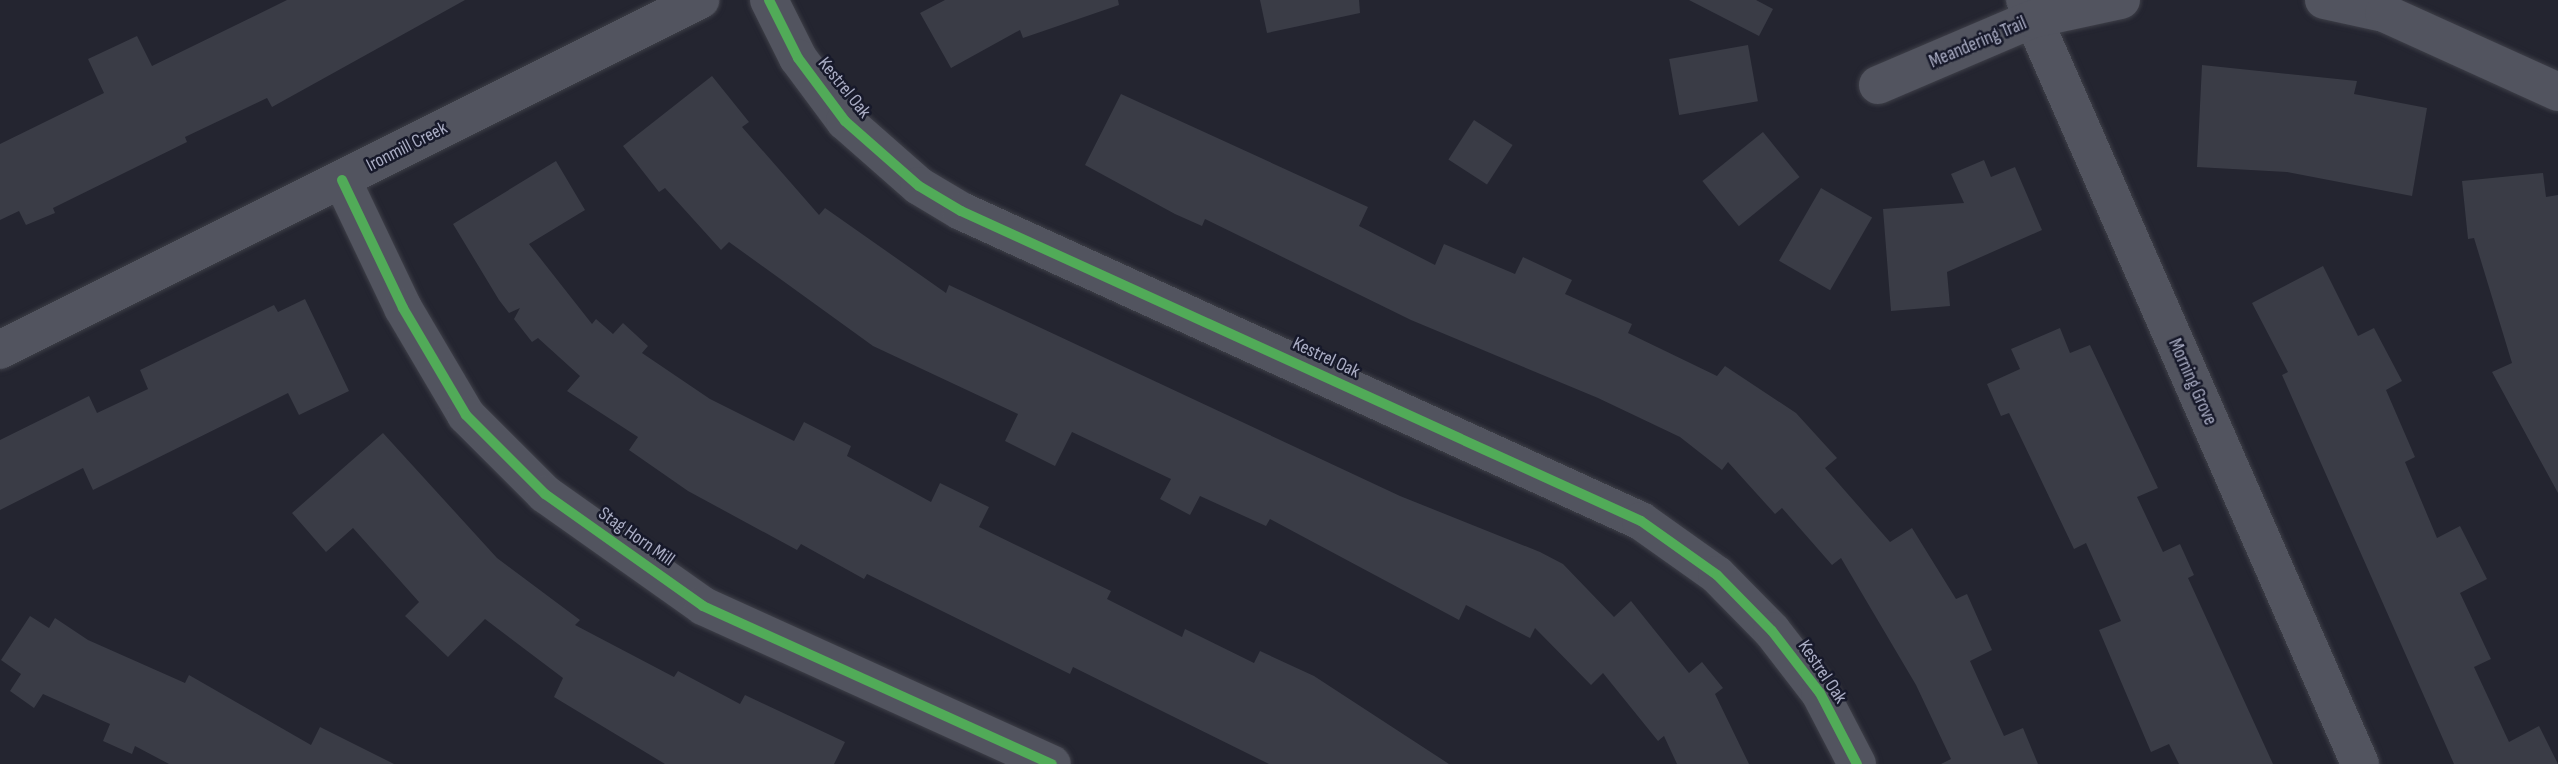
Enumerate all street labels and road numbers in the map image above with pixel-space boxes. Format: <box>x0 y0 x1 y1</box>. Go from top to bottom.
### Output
street label: Meandering Trail <box>1926 12 2030 74</box>
street label: Kestrel Oak <box>813 53 875 123</box>
street label: Ironmill Creek <box>363 117 451 177</box>
street label: Kestrel Oak <box>1289 333 1363 383</box>
street label: Morning Grove <box>2163 335 2221 429</box>
street label: Stag Horn Mill <box>594 502 678 572</box>
street label: Kestrel Oak <box>1793 636 1851 708</box>

